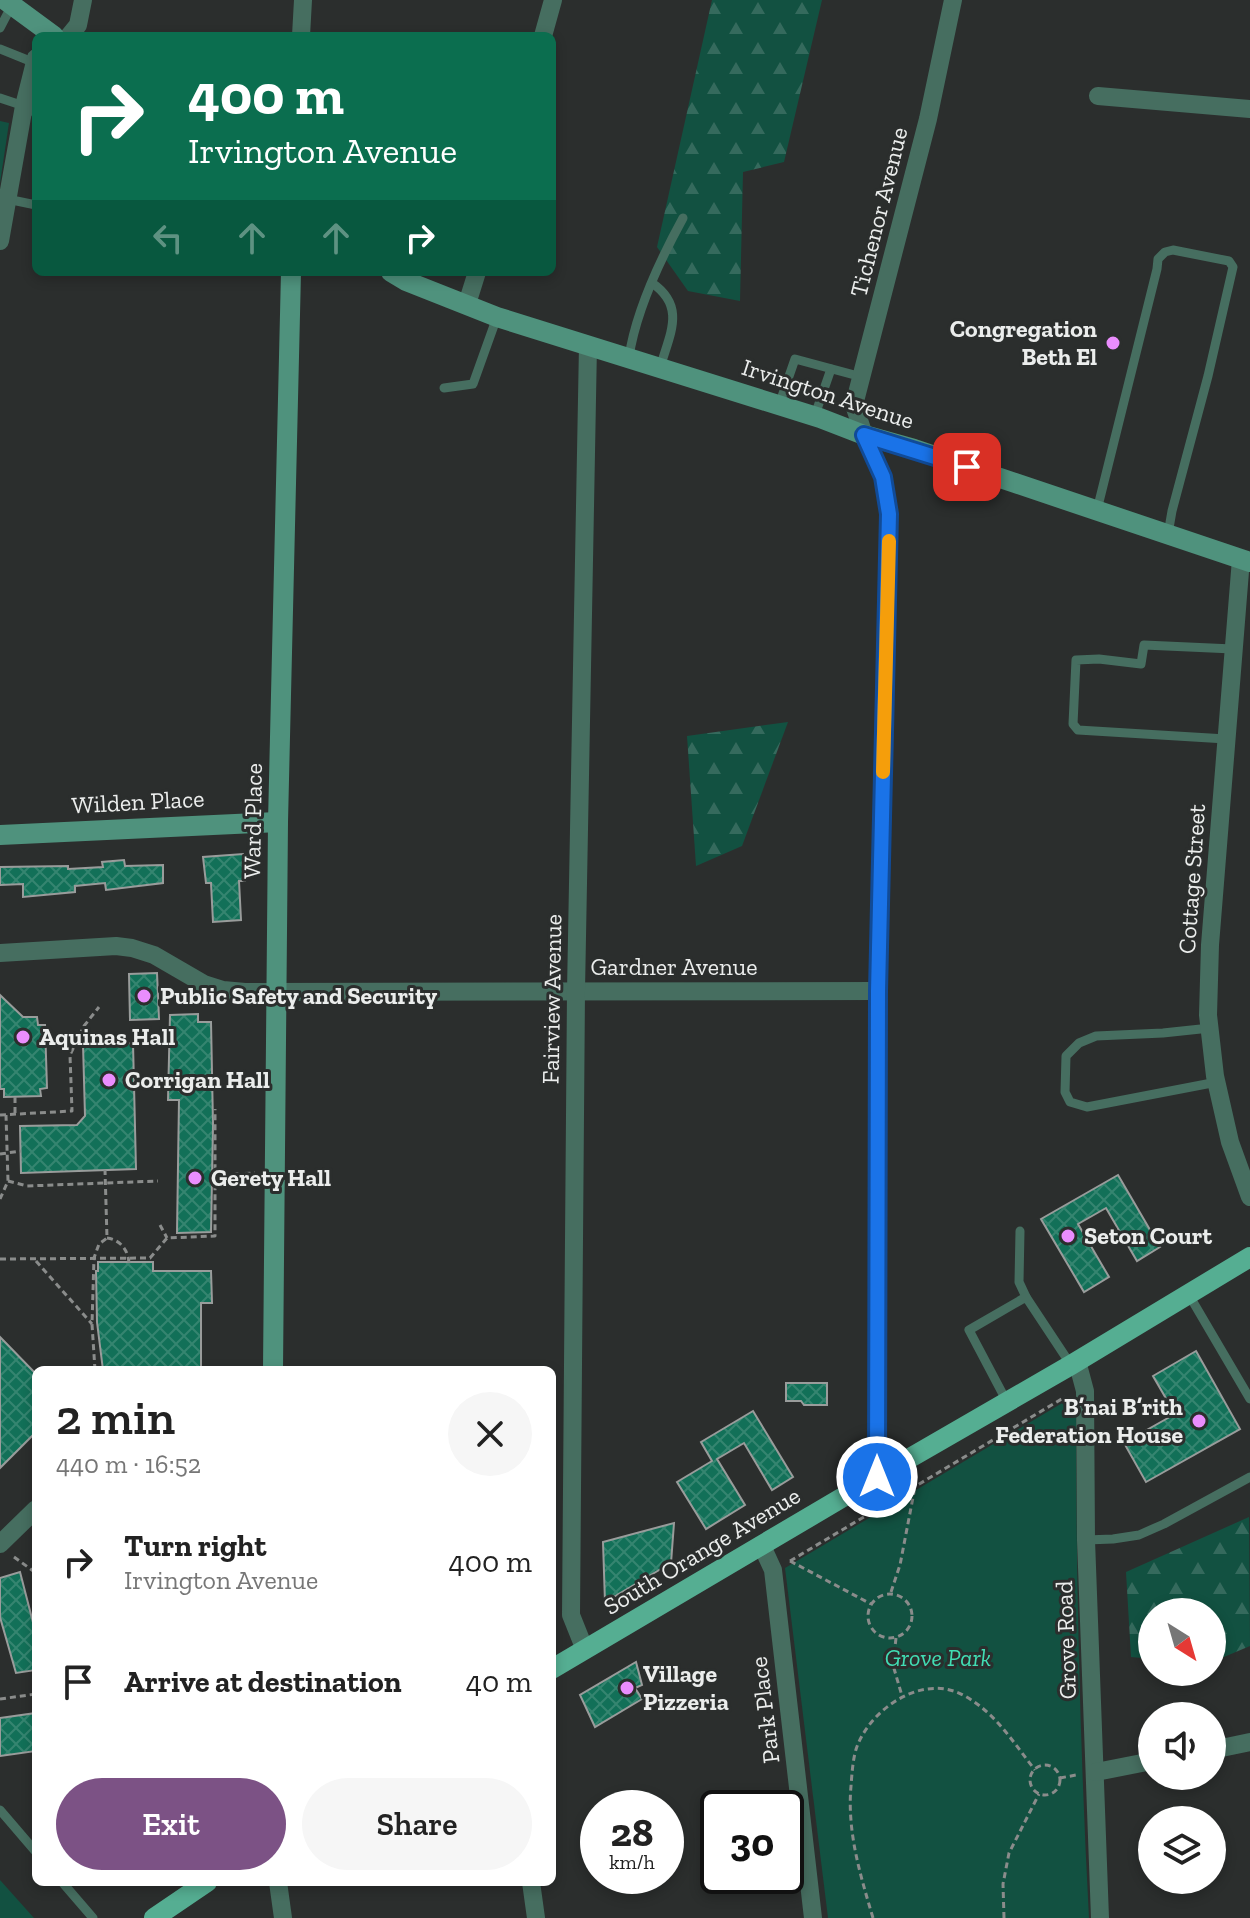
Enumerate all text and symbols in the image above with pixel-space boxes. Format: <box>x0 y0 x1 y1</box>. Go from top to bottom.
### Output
text: 400 m <box>188 61 344 128</box>
icon: right <box>56 64 160 168</box>
street label: Tichenor Avenue <box>843 124 914 300</box>
text: Irvington Avenue <box>188 129 457 172</box>
icon: left <box>146 216 190 260</box>
icon: ahead <box>230 216 274 260</box>
icon: ahead <box>314 216 358 260</box>
icon: right <box>398 216 442 260</box>
place label: Congregation Beth El <box>950 314 1097 371</box>
marker: Congregation Beth El <box>1104 334 1122 352</box>
street label: Irvington Avenue <box>738 352 918 435</box>
pin <box>933 433 1001 501</box>
icon: arrive <box>945 445 989 489</box>
street label: Ward Place <box>237 763 268 879</box>
street label: Wilden Place <box>71 784 205 819</box>
street label: Cottage Street <box>1172 803 1211 955</box>
street label: Fairview Avenue <box>536 914 567 1084</box>
street label: Gardner Avenue <box>591 952 757 981</box>
place label: Public Safety and Security <box>160 981 438 1010</box>
marker: Public Safety and Security <box>135 987 153 1005</box>
place label: Aquinas Hall <box>39 1022 176 1051</box>
marker: Aquinas Hall <box>14 1028 32 1046</box>
place label: Corrigan Hall <box>125 1065 270 1094</box>
marker: Corrigan Hall <box>100 1071 118 1089</box>
place label: Gerety Hall <box>211 1163 331 1192</box>
marker: Gerety Hall <box>186 1169 204 1187</box>
place label: Seton Court <box>1084 1221 1212 1250</box>
marker: Seton Court <box>1059 1227 1077 1245</box>
text: 2 min <box>56 1389 175 1446</box>
button: close <box>448 1392 532 1476</box>
place label: B’nai B’rith Federation House <box>995 1392 1183 1449</box>
marker: B’nai B’rith Federation House <box>1190 1412 1208 1430</box>
position arrow <box>835 1435 919 1519</box>
text: 440 m · 16:52 <box>56 1448 201 1480</box>
street label: South Orange Avenue <box>598 1480 805 1621</box>
text: Turn right <box>124 1528 266 1564</box>
icon: right <box>56 1540 100 1584</box>
text: 400 m <box>449 1544 532 1580</box>
text: Irvington Avenue <box>124 1564 318 1596</box>
street label: Grove Road <box>1049 1580 1082 1700</box>
north arrow <box>1138 1598 1226 1686</box>
map controls <box>1138 1598 1226 1894</box>
park label: Grove Park <box>885 1643 992 1672</box>
street label: Park Place <box>744 1655 785 1765</box>
place label: Village Pizzeria <box>643 1659 729 1716</box>
icon: arrive <box>56 1660 100 1704</box>
text: Arrive at destination <box>124 1664 401 1700</box>
text: 40 m <box>466 1664 532 1700</box>
marker: Village Pizzeria <box>618 1679 636 1697</box>
button: sound <box>1138 1702 1226 1790</box>
button: Exit <box>56 1778 286 1870</box>
button: Share <box>302 1778 532 1870</box>
speed limit sign: 30 <box>700 1790 804 1894</box>
button: layers <box>1138 1806 1226 1894</box>
text: 28 <box>610 1808 654 1856</box>
text: km/h <box>609 1850 655 1874</box>

